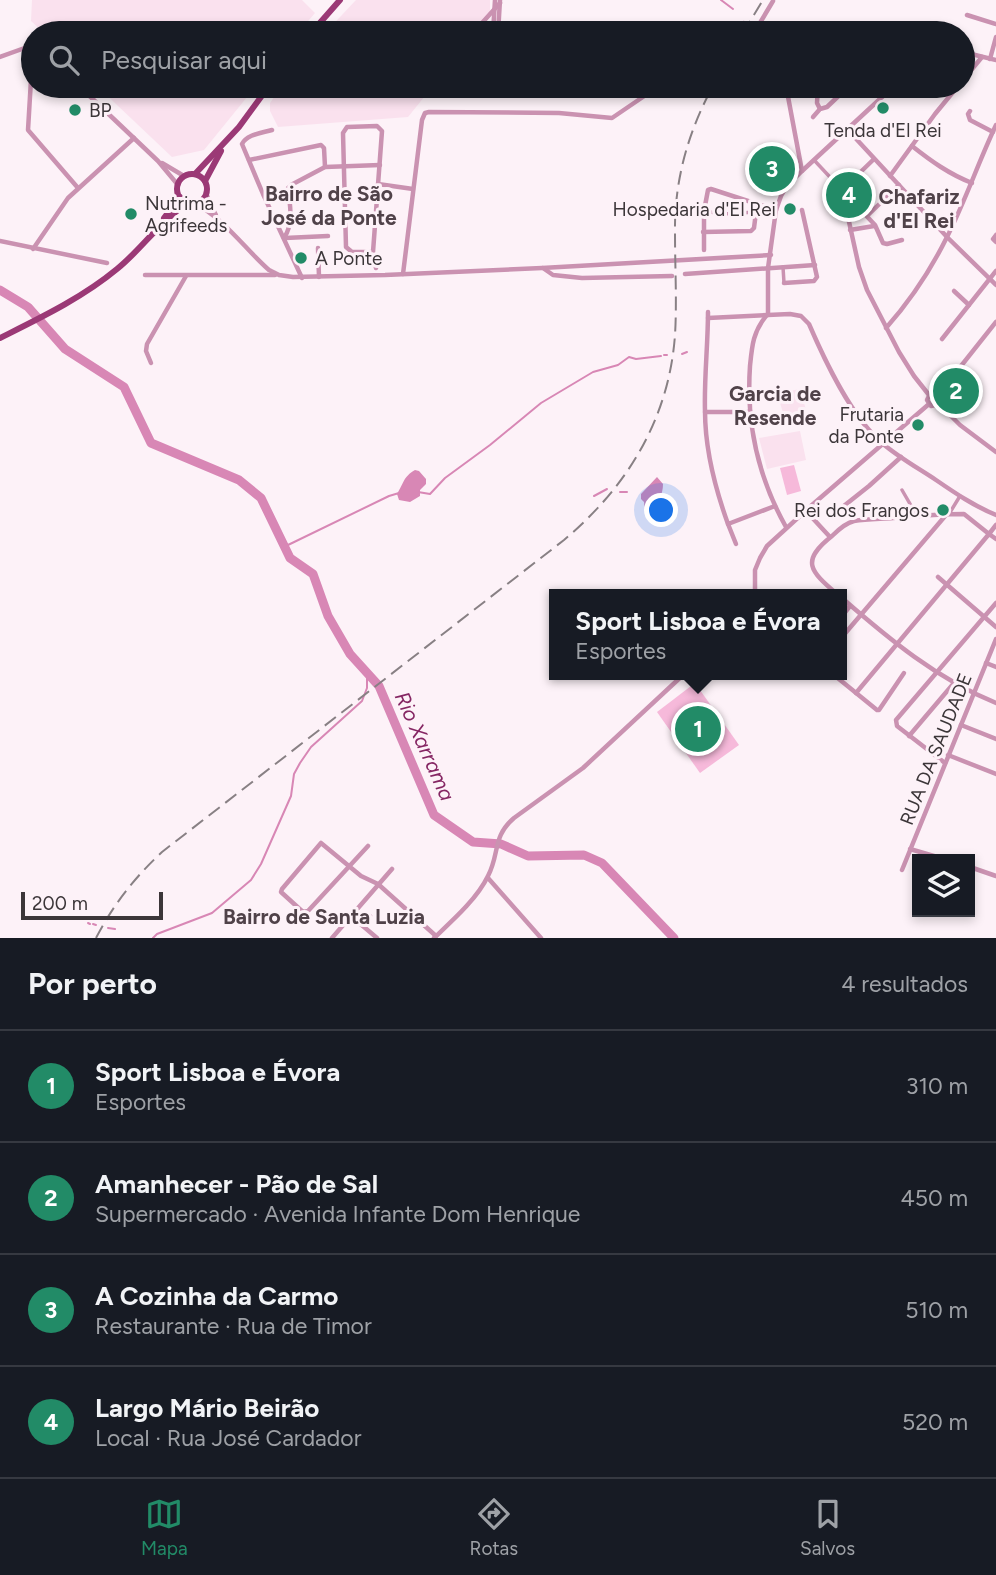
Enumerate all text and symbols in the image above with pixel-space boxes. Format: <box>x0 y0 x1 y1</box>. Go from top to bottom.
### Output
search box <box>21 21 975 98</box>
icon: search <box>45 41 83 79</box>
text: Pesquisar aqui <box>101 44 267 76</box>
place label: BP <box>89 99 112 122</box>
marker: Tenda d'El Rei <box>875 100 891 116</box>
marker: BP <box>67 102 83 118</box>
place label: Tenda d'El Rei <box>824 119 942 142</box>
pin: 3 <box>749 143 795 195</box>
pin: 4 <box>826 169 872 221</box>
district label: Bairro de São José da Ponte <box>261 181 397 230</box>
district label: Chafariz d'El Rei <box>878 184 960 233</box>
place label: Nutrima - Agrifeeds <box>145 192 228 237</box>
place label: Hospedaria d'El Rei <box>612 198 776 221</box>
marker: Hospedaria d'El Rei <box>782 201 798 217</box>
marker: Nutrima - Agrifeeds <box>123 206 139 222</box>
place label: A Ponte <box>315 247 383 270</box>
marker: A Ponte <box>293 250 309 266</box>
pin: 2 <box>933 365 979 417</box>
district label: Garcia de Resende <box>729 381 821 430</box>
place label: Frutaria da Ponte <box>829 403 904 448</box>
marker: Frutaria da Ponte <box>910 417 926 433</box>
your location <box>644 493 678 527</box>
place label: Rei dos Frangos <box>794 499 929 522</box>
marker: Rei dos Frangos <box>935 502 951 518</box>
popup <box>549 589 847 680</box>
text: Sport Lisboa e Évora <box>575 605 821 637</box>
text: Esportes <box>575 637 666 665</box>
street label: RUA DA SAUDADE <box>895 670 977 828</box>
water label: Rio Xarrama <box>390 687 460 805</box>
pin: 1 <box>675 703 721 755</box>
map controls <box>912 854 975 917</box>
button: layers <box>912 854 975 917</box>
scale bar <box>21 889 163 921</box>
text: 200 m <box>32 892 88 915</box>
district label: Bairro de Santa Luzia <box>223 904 425 929</box>
text: Por perto <box>28 965 157 1002</box>
text: 4 resultados <box>841 970 968 998</box>
text: Sport Lisboa e Évora <box>95 1056 340 1088</box>
text: 1 <box>46 1072 56 1100</box>
text: 310 m <box>906 1072 968 1100</box>
text: Esportes <box>95 1088 186 1116</box>
text: Amanhecer - Pão de Sal <box>95 1168 378 1200</box>
text: 2 <box>44 1184 58 1212</box>
text: 450 m <box>900 1184 968 1212</box>
text: Supermercado · Avenida Infante Dom Henrique <box>95 1200 580 1228</box>
text: A Cozinha da Carmo <box>95 1280 338 1312</box>
text: 3 <box>45 1296 57 1324</box>
text: 510 m <box>905 1296 968 1324</box>
text: Restaurante · Rua de Timor <box>95 1312 372 1340</box>
text: Largo Mário Beirão <box>95 1392 319 1424</box>
text: 4 <box>44 1408 58 1436</box>
text: 520 m <box>902 1408 968 1436</box>
text: Local · Rua José Cardador <box>95 1424 361 1452</box>
tab: Mapa <box>141 1495 188 1560</box>
tab: Rotas <box>470 1495 518 1560</box>
tab: Salvos <box>800 1495 855 1560</box>

